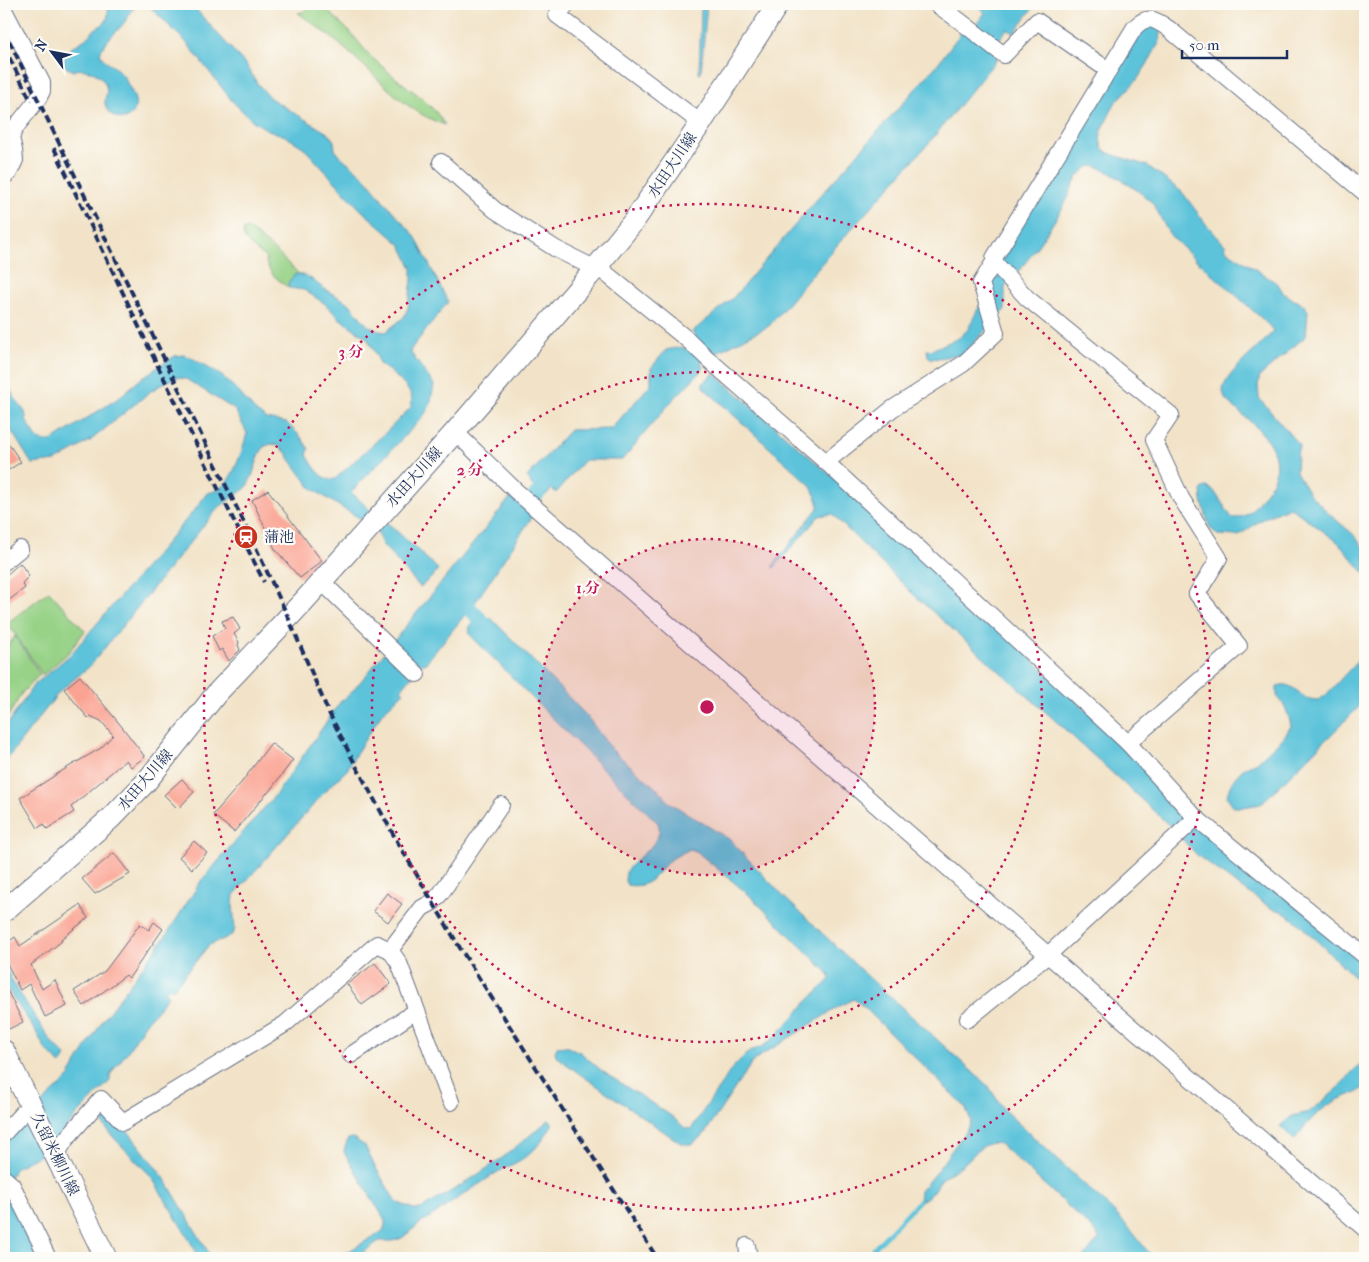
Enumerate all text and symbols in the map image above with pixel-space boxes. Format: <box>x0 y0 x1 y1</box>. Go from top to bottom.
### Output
north arrow <box>28 28 78 78</box>
scale bar <box>1182 28 1286 60</box>
text: N <box>31 36 52 54</box>
text: 50 m <box>1189 36 1220 54</box>
street label: 水田大川線 <box>644 129 700 201</box>
text: 3 分 <box>339 343 363 361</box>
street label: 水田大川線 <box>382 443 446 511</box>
text: 2 分 <box>457 461 483 479</box>
station icon: 蒲池 <box>233 524 259 550</box>
place label: 蒲池 <box>264 528 294 546</box>
text: 1 分 <box>576 579 600 597</box>
centre of rings <box>698 698 716 716</box>
street label: 水田大川線 <box>114 746 176 814</box>
street label: 久留米柳川線 <box>27 1110 83 1198</box>

